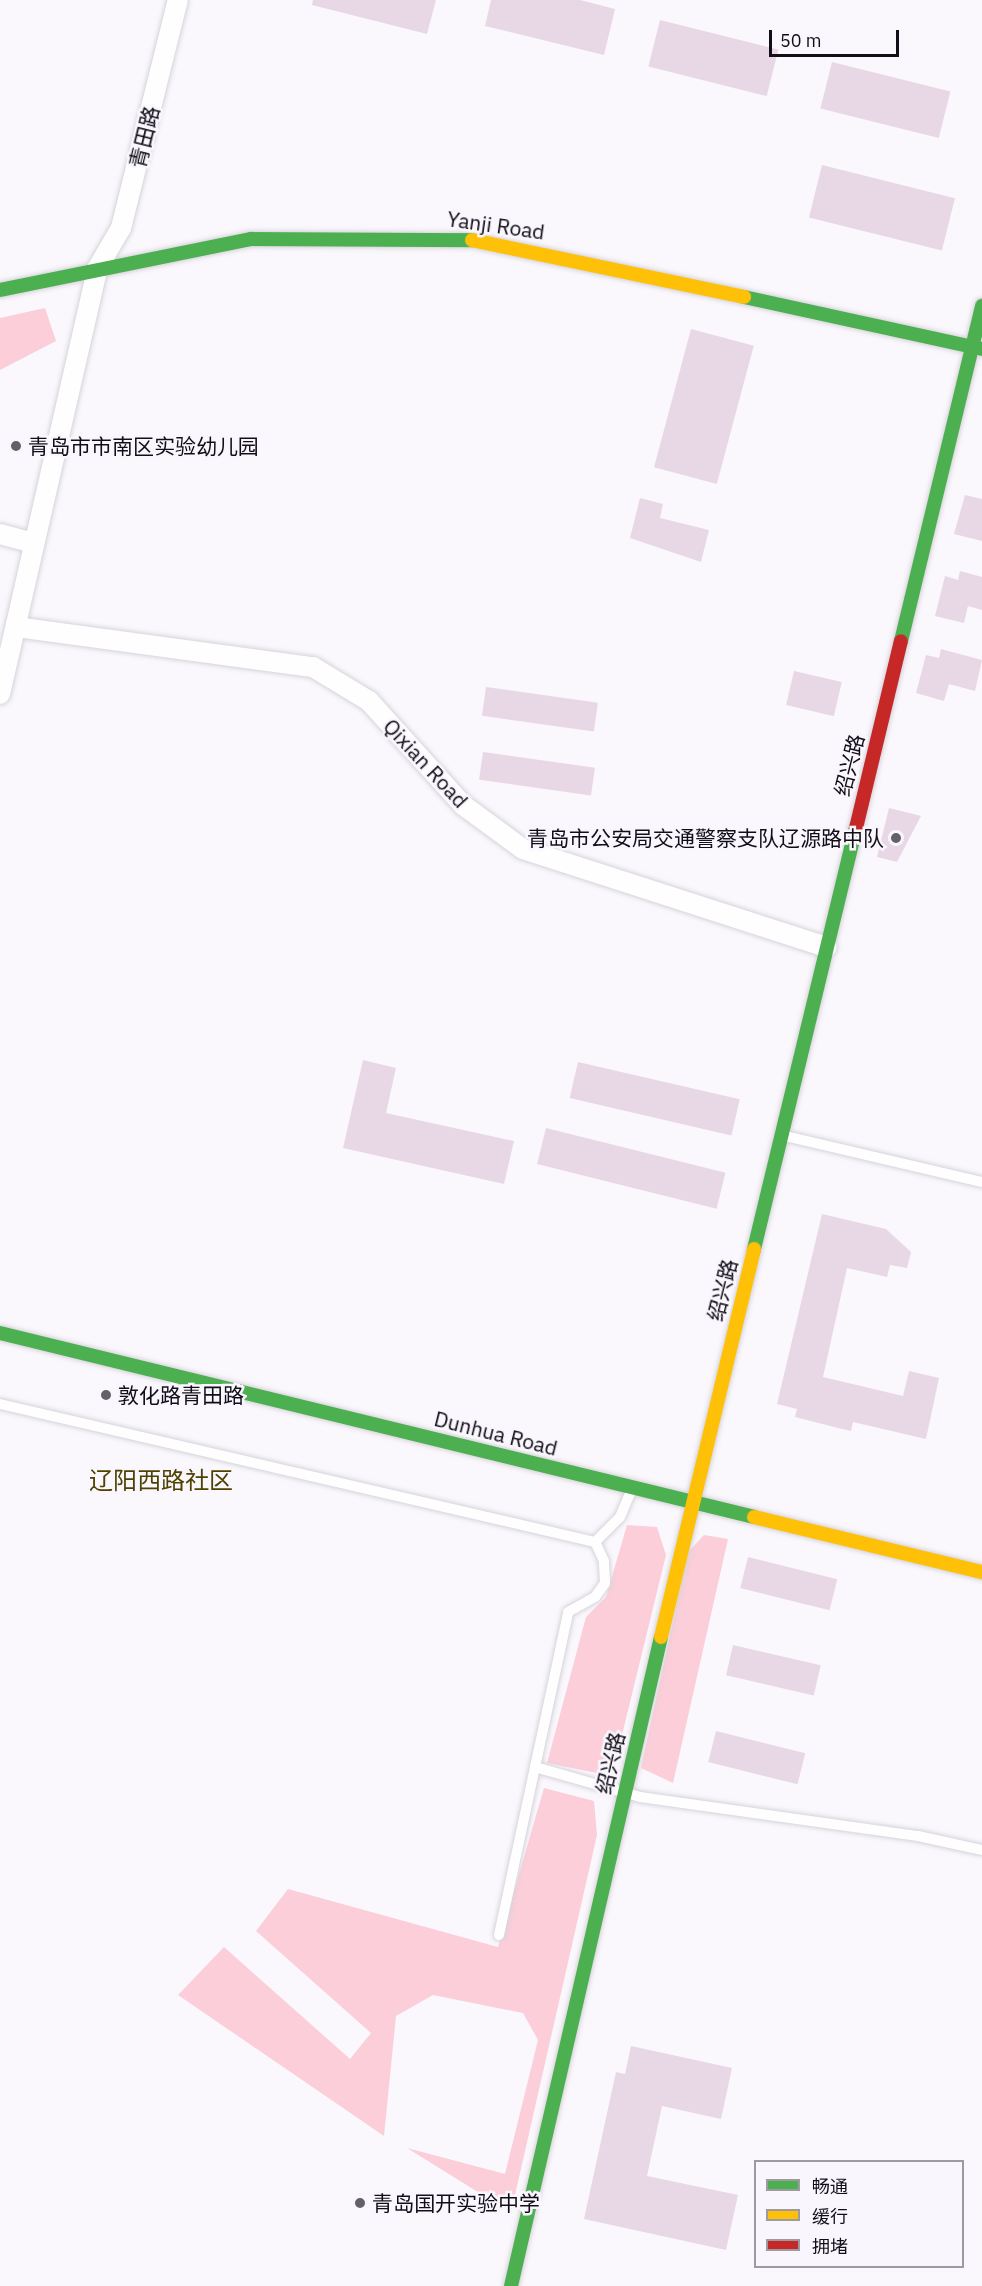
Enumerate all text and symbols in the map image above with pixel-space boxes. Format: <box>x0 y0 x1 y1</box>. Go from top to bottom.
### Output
scale bar <box>772 18 902 56</box>
text: 50 m <box>780 29 822 52</box>
street label: 青田路 <box>124 103 164 171</box>
street label: Yanji Road <box>446 206 546 244</box>
place label: 青岛市市南区实验幼儿园 <box>28 433 259 459</box>
marker: 青岛市市南区实验幼儿园 <box>9 439 23 453</box>
street label: Qixian Road <box>378 713 474 813</box>
street label: 绍兴路 <box>829 731 869 799</box>
place label: 青岛市公安局交通警察支队辽源路中队 <box>527 825 884 851</box>
marker: 青岛市公安局交通警察支队辽源路中队 <box>889 831 903 845</box>
street label: 绍兴路 <box>702 1256 742 1324</box>
place label: 敦化路青田路 <box>118 1382 244 1408</box>
marker: 敦化路青田路 <box>99 1388 113 1402</box>
street label: Dunhua Road <box>432 1406 560 1460</box>
district label: 辽阳西路社区 <box>89 1467 233 1495</box>
street label: 绍兴路 <box>591 1729 629 1797</box>
legend <box>754 2160 964 2268</box>
text: 畅通 <box>812 2175 848 2198</box>
place label: 青岛国开实验中学 <box>372 2190 540 2216</box>
marker: 青岛国开实验中学 <box>353 2196 367 2210</box>
text: 缓行 <box>812 2205 848 2228</box>
text: 拥堵 <box>812 2235 848 2258</box>

